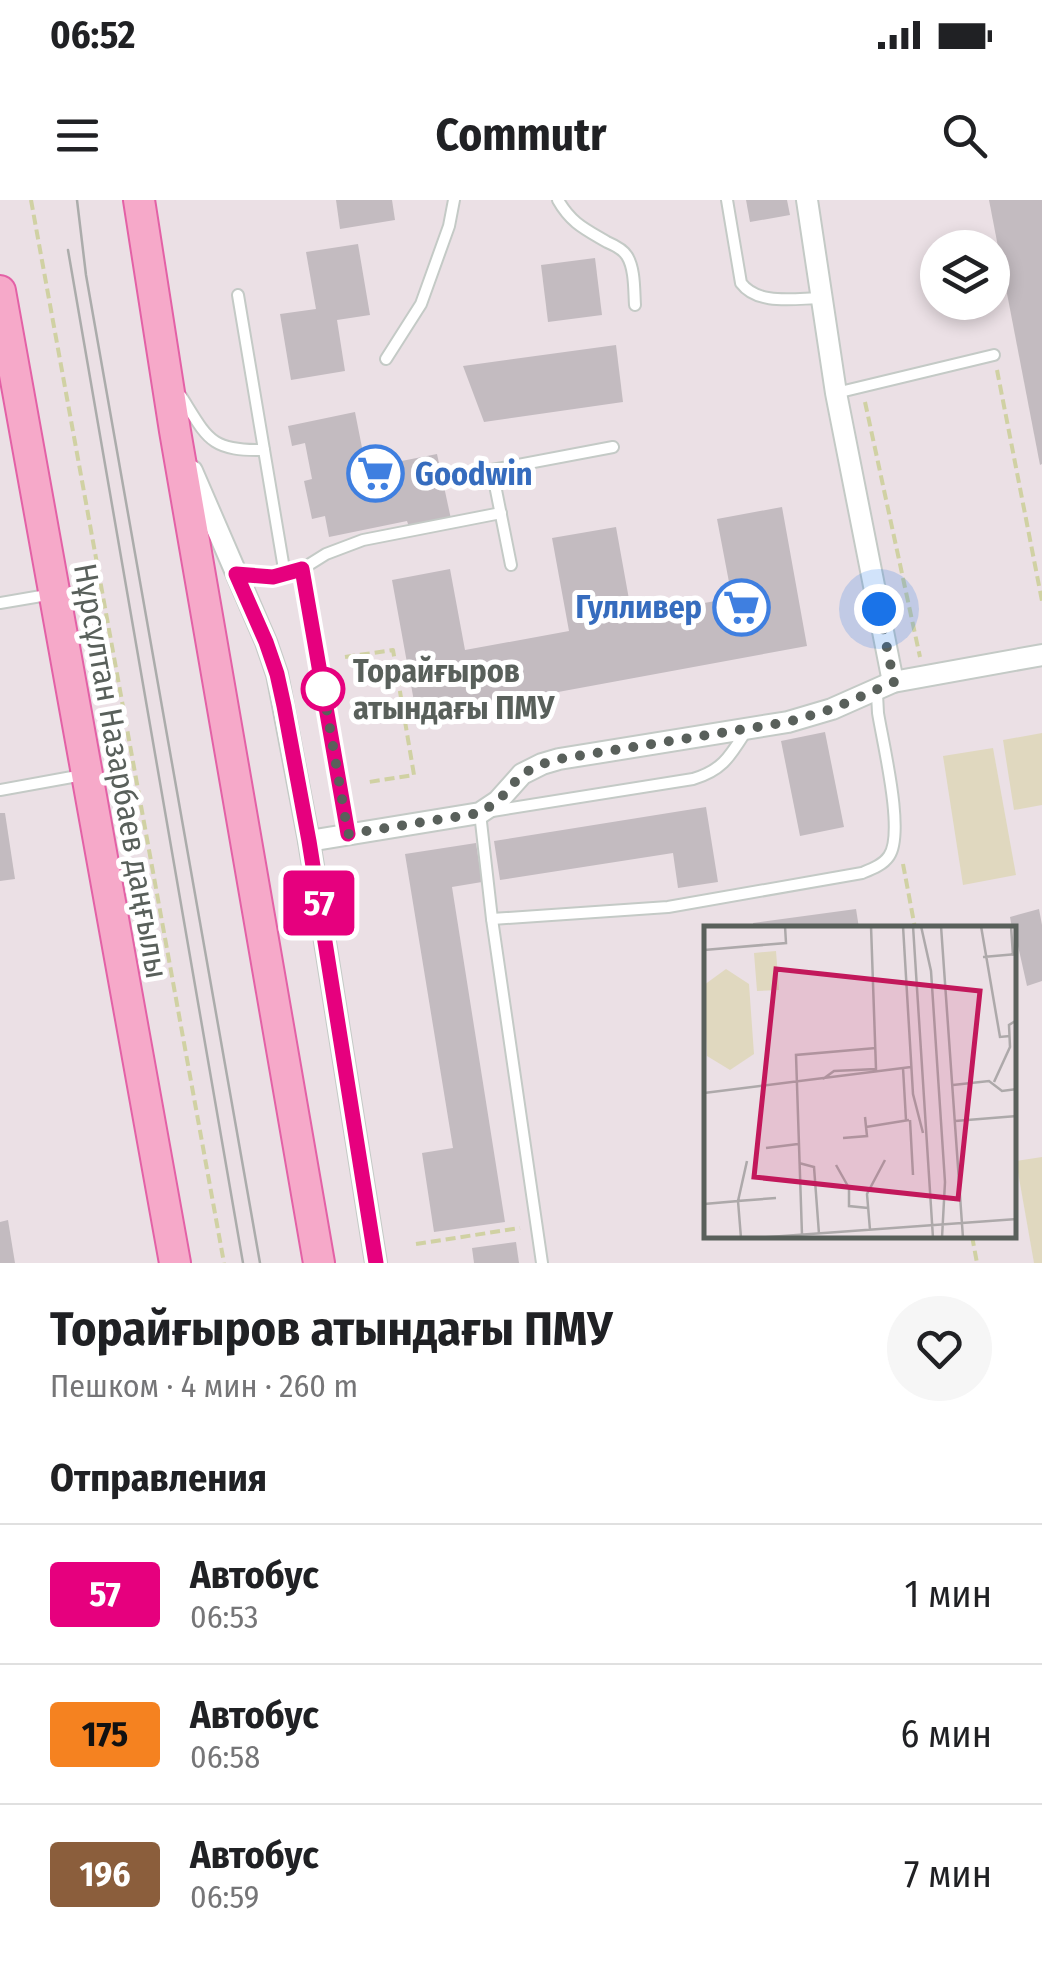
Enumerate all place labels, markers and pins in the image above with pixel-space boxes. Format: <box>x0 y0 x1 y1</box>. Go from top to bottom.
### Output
supermarket icon: Goodwin <box>346 444 406 504</box>
place label: Goodwin <box>415 455 533 493</box>
supermarket icon: Гулливер <box>711 577 771 637</box>
place label: Гулливер <box>575 588 702 626</box>
place label: Торайғыров атындағы ПМУ <box>353 652 556 727</box>
marker: Торайғыров атындағы ПМУ <box>302 668 344 710</box>

